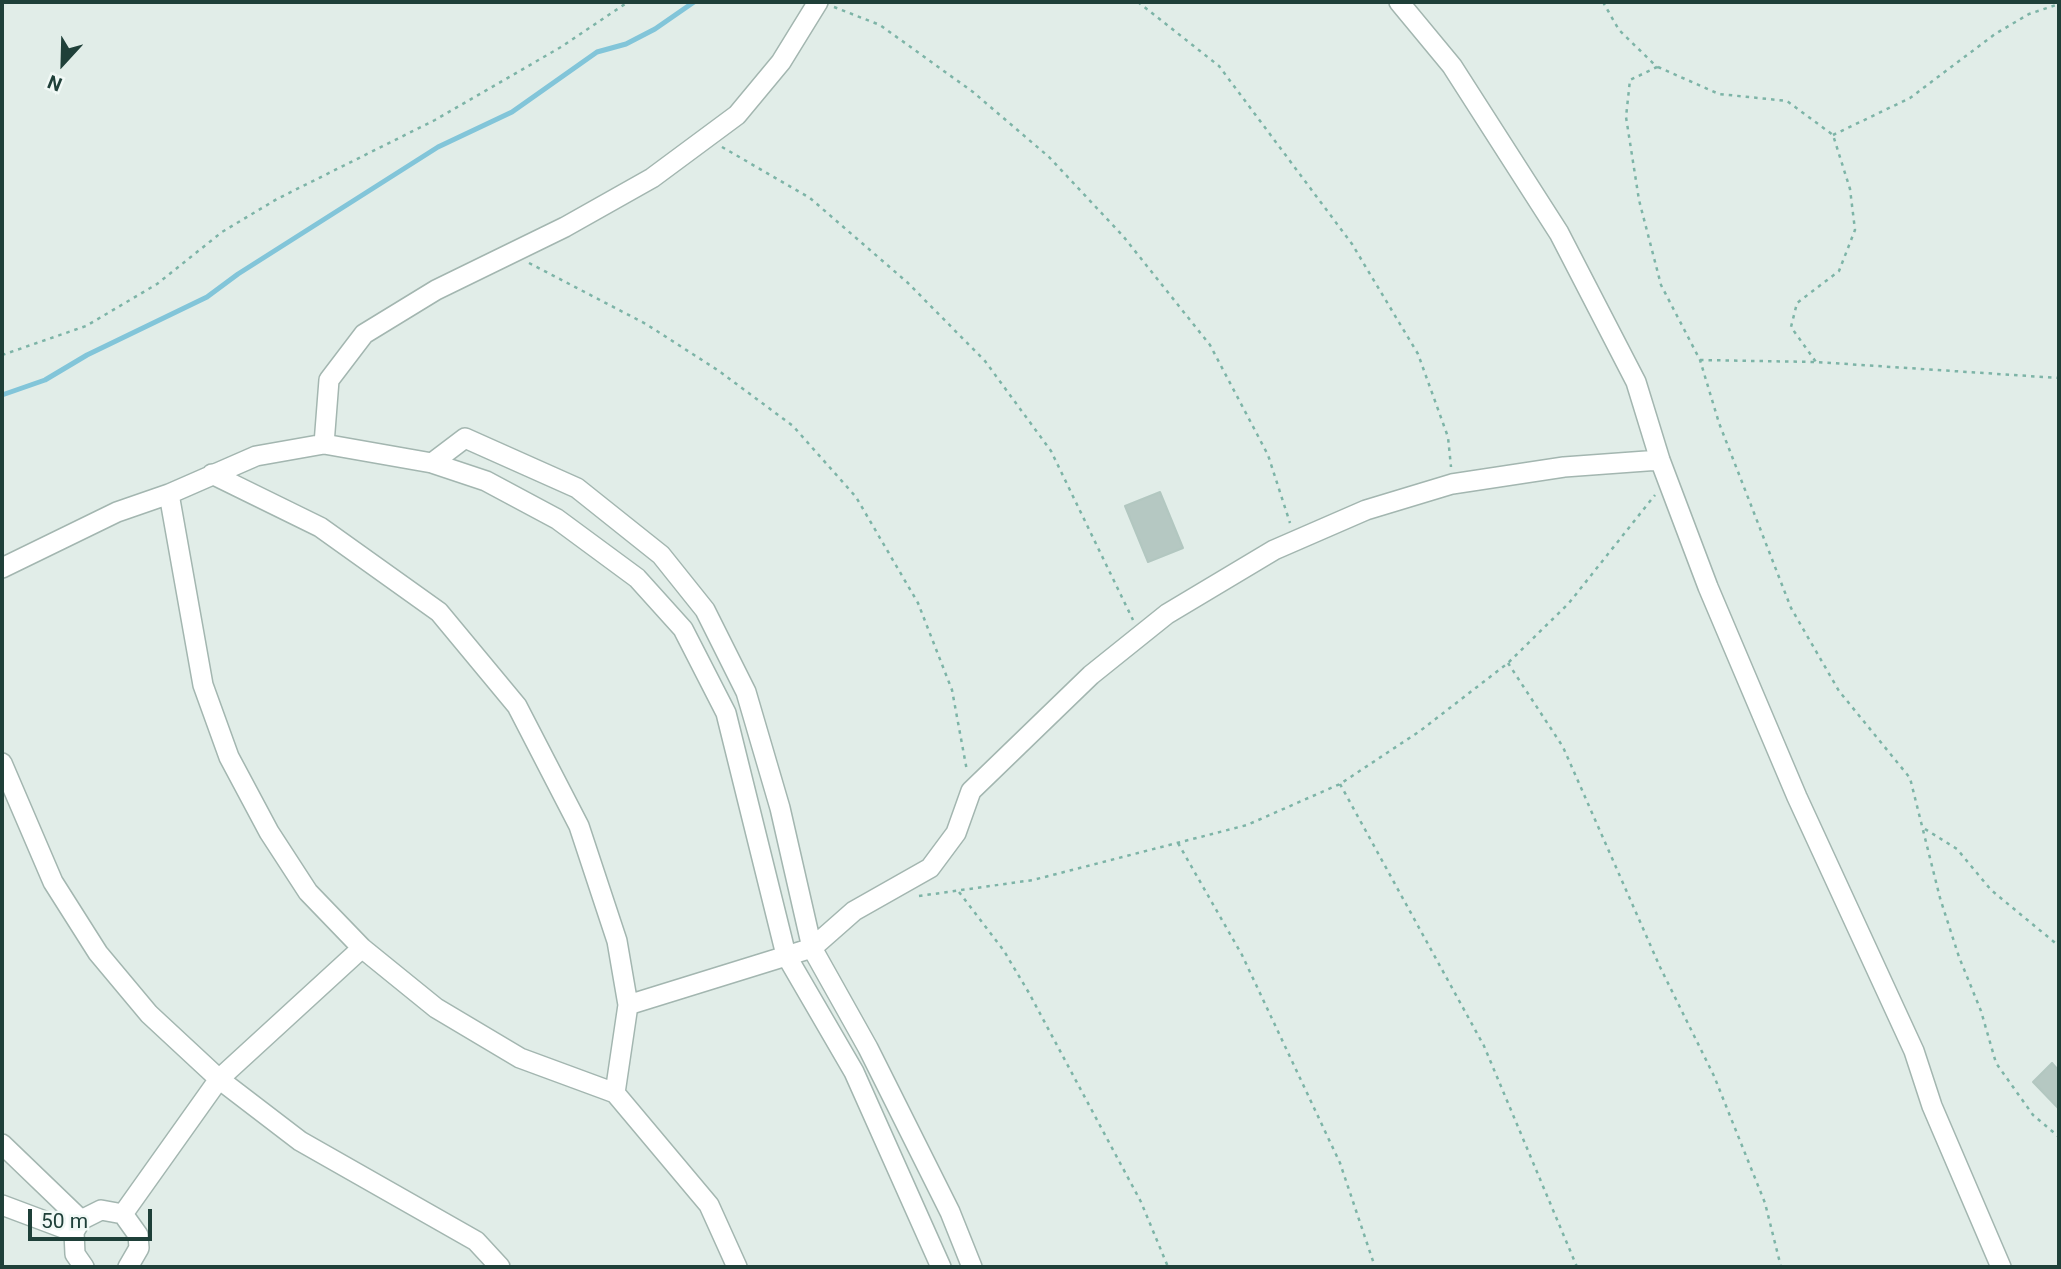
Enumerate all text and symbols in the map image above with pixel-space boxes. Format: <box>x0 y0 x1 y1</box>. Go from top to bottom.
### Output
north arrow <box>28 28 98 98</box>
text: N <box>44 70 65 96</box>
scale bar <box>32 1196 156 1240</box>
text: 50 m <box>41 1209 88 1233</box>

